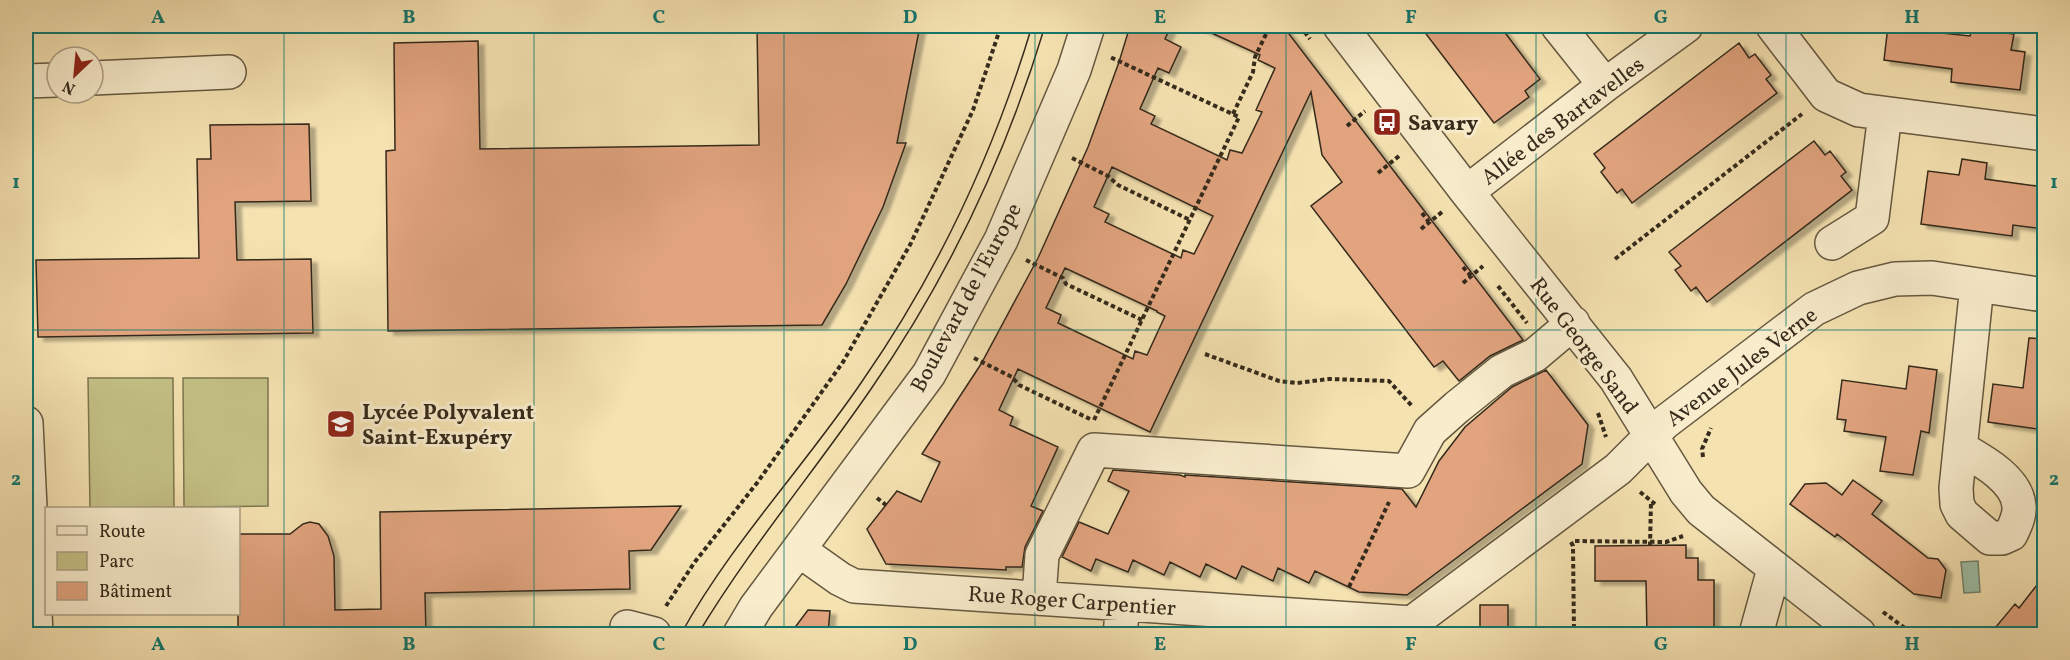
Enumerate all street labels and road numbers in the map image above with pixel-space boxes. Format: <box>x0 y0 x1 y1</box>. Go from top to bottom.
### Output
street label: Allée des Bartavelles <box>1475 50 1652 194</box>
street label: Boulevard de l'Europe <box>904 198 1030 398</box>
street label: Rue George Sand <box>1521 272 1645 421</box>
street label: Avenue Jules Verne <box>1660 301 1825 435</box>
street label: Rue Roger Carpentier <box>967 580 1177 625</box>

